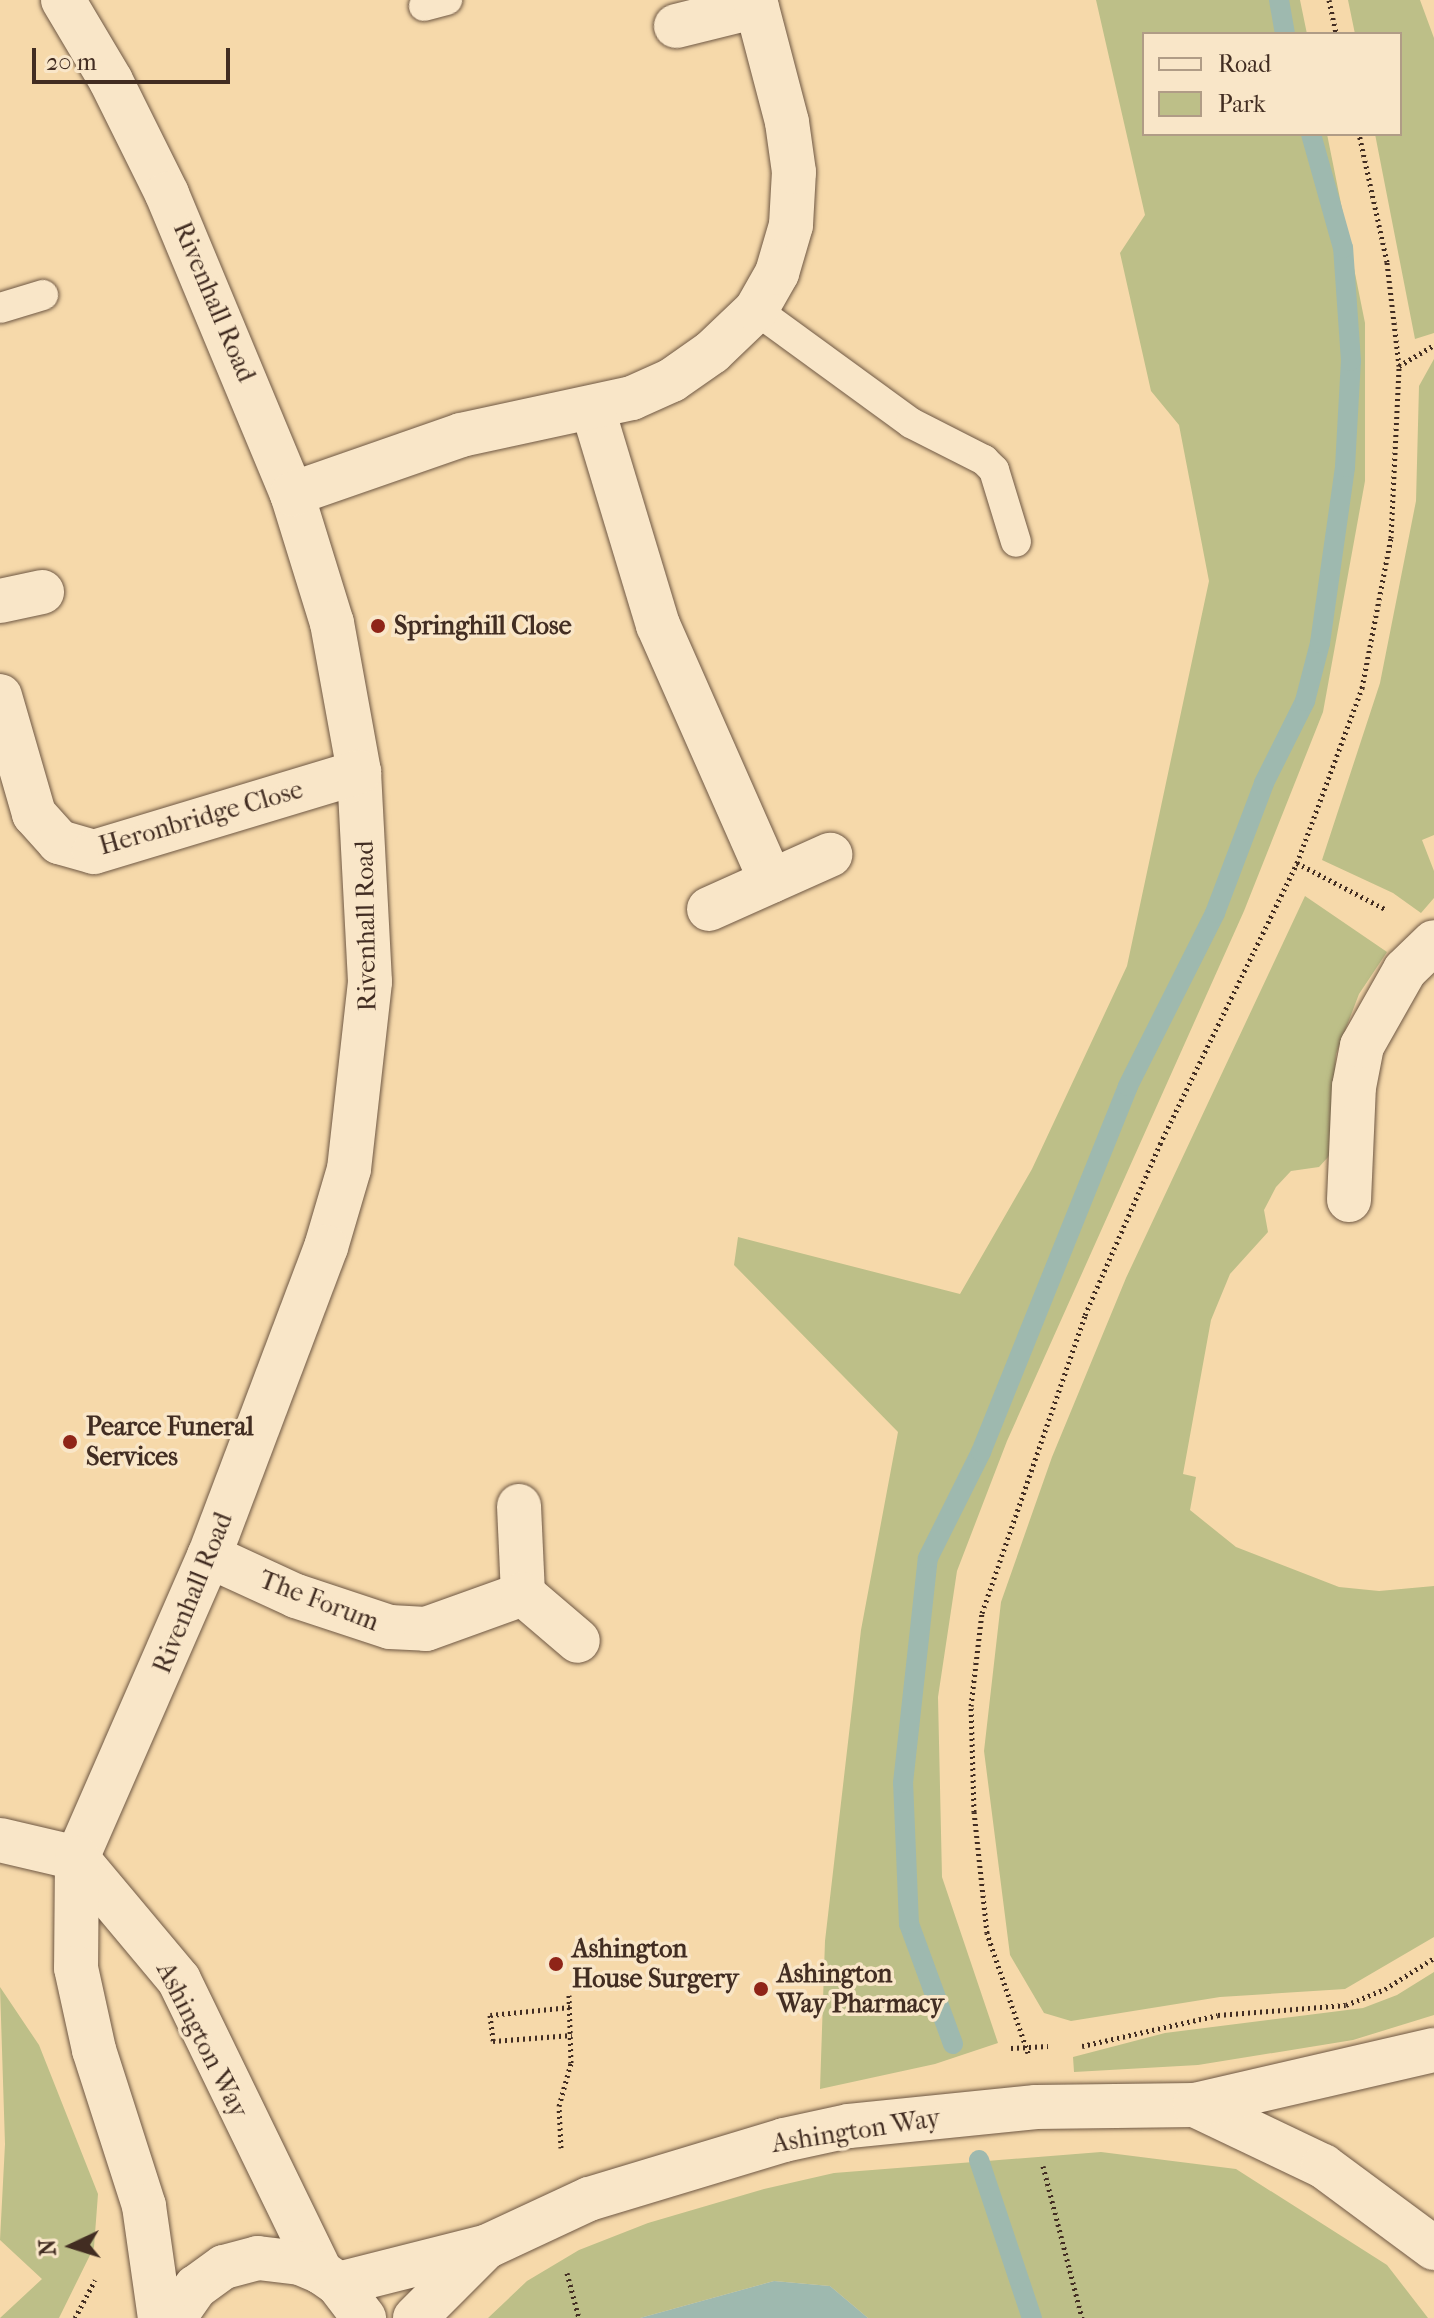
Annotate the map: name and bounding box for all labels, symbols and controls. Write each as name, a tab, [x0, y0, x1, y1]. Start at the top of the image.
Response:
scale bar	[36, 32, 234, 82]
legend	[1142, 32, 1402, 136]
text: 20 m	[46, 48, 97, 76]
text: Road	[1218, 50, 1271, 78]
text: Park	[1218, 90, 1266, 118]
street label: Rivenhall Road	[166, 217, 262, 387]
place label: Springhill Close	[394, 610, 572, 642]
marker: Springhill Close	[369, 617, 387, 635]
street label: Heronbridge Close	[95, 774, 307, 862]
street label: Rivenhall Road	[349, 840, 383, 1012]
place label: Pearce Funeral Services	[86, 1411, 254, 1472]
marker: Pearce Funeral Services	[61, 1433, 79, 1451]
street label: Rivenhall Road	[147, 1508, 239, 1678]
street label: The Forum	[255, 1564, 383, 1638]
place label: Ashington House Surgery	[572, 1933, 739, 1994]
marker: Ashington House Surgery	[547, 1955, 565, 1973]
street label: Ashington Way	[149, 1957, 255, 2123]
place label: Ashington Way Pharmacy	[777, 1958, 944, 2020]
marker: Ashington Way Pharmacy	[752, 1980, 770, 1998]
street label: Ashington Way	[770, 2102, 942, 2160]
north arrow	[32, 2206, 112, 2286]
text: N	[35, 2238, 62, 2257]

